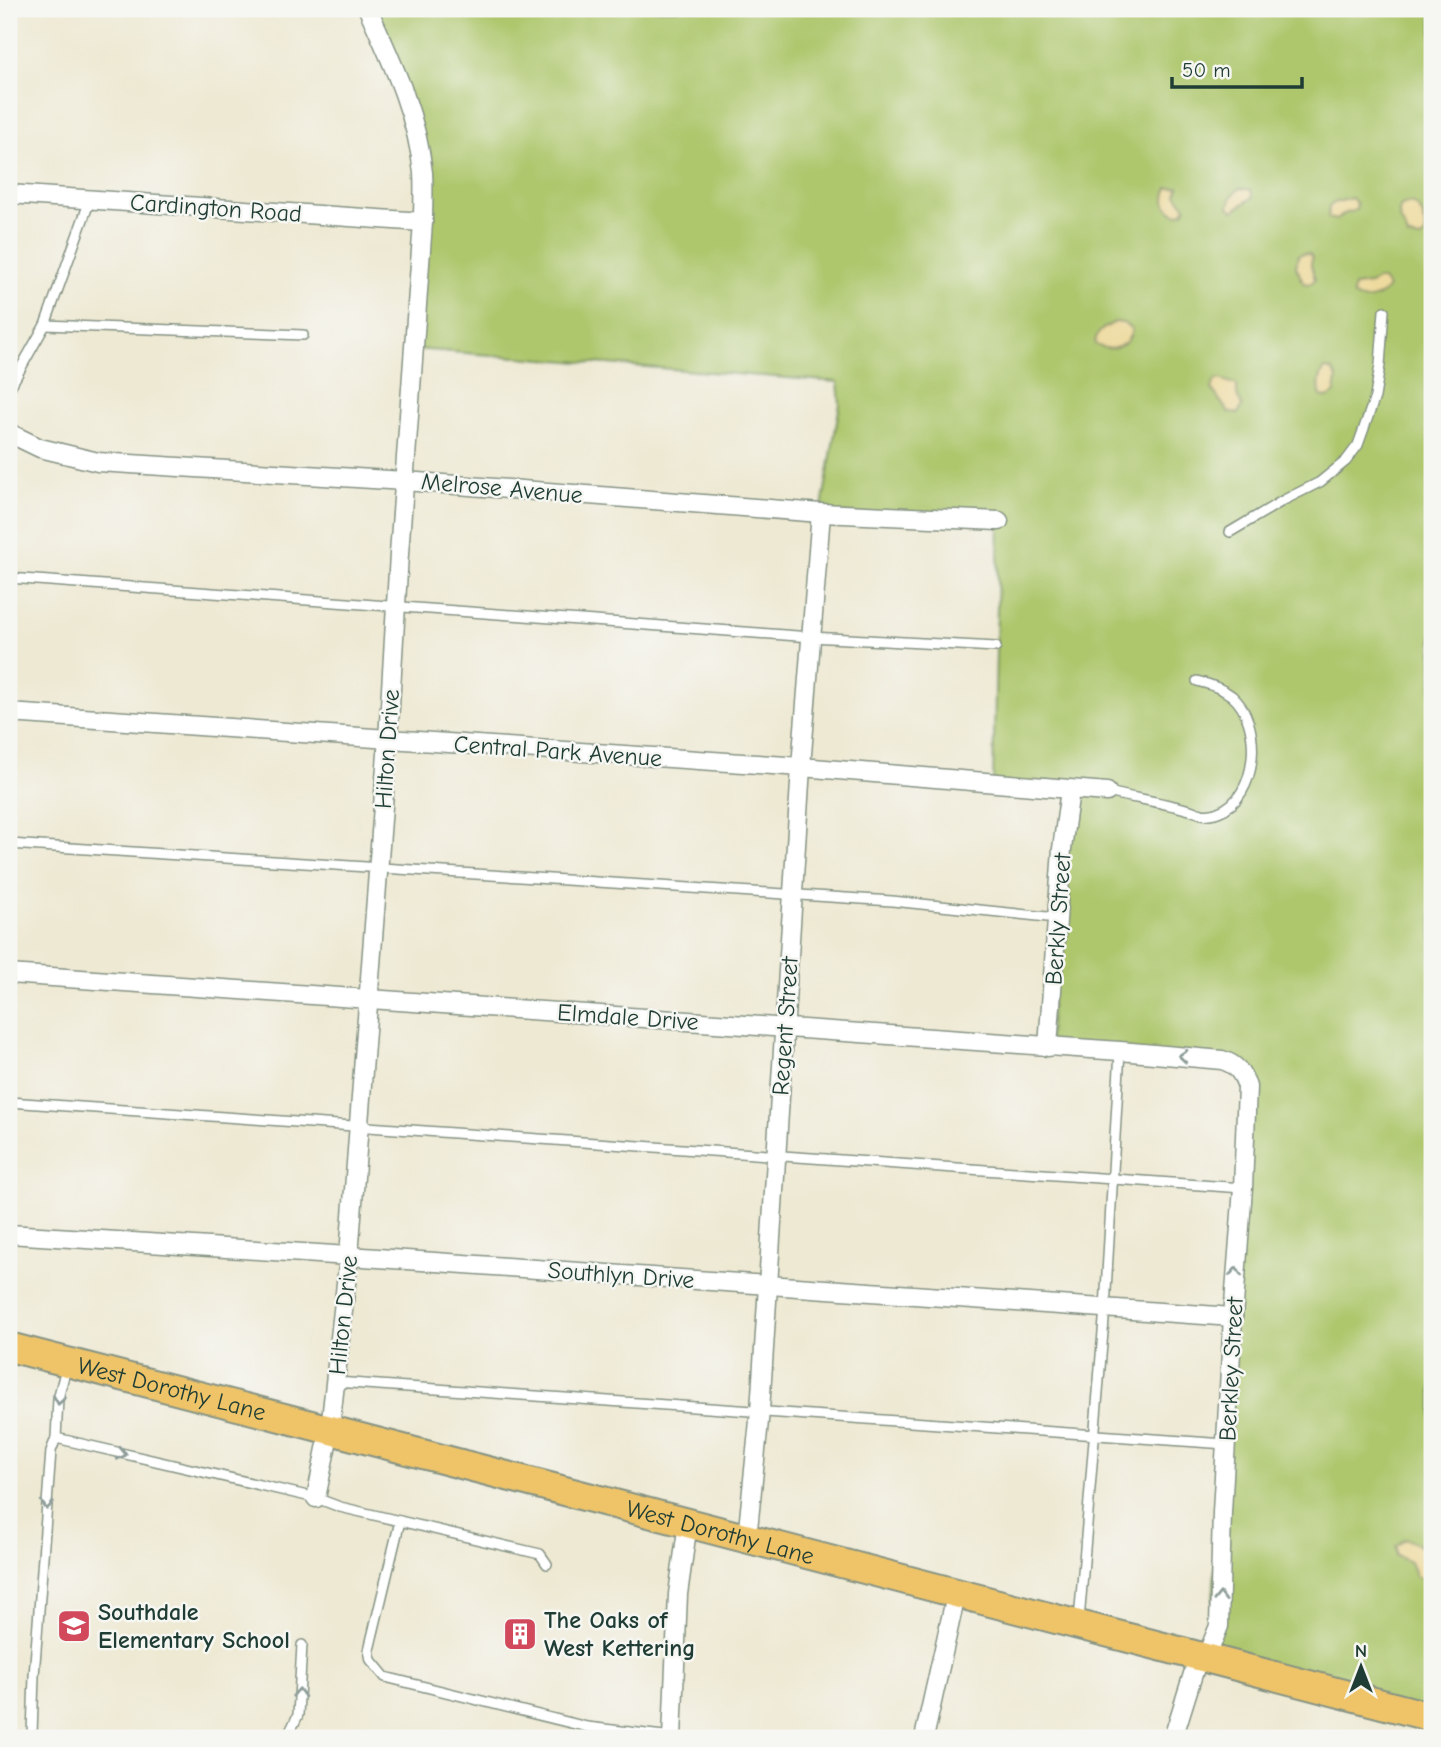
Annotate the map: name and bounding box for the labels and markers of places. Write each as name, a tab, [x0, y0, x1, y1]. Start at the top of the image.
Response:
place label: Southdale Elementary School	[98, 1598, 290, 1654]
place label: The Oaks of West Kettering	[544, 1606, 696, 1662]
school or university icon: Southdale Elementary School	[55, 1607, 93, 1645]
building icon: The Oaks of West Kettering	[501, 1615, 539, 1653]

